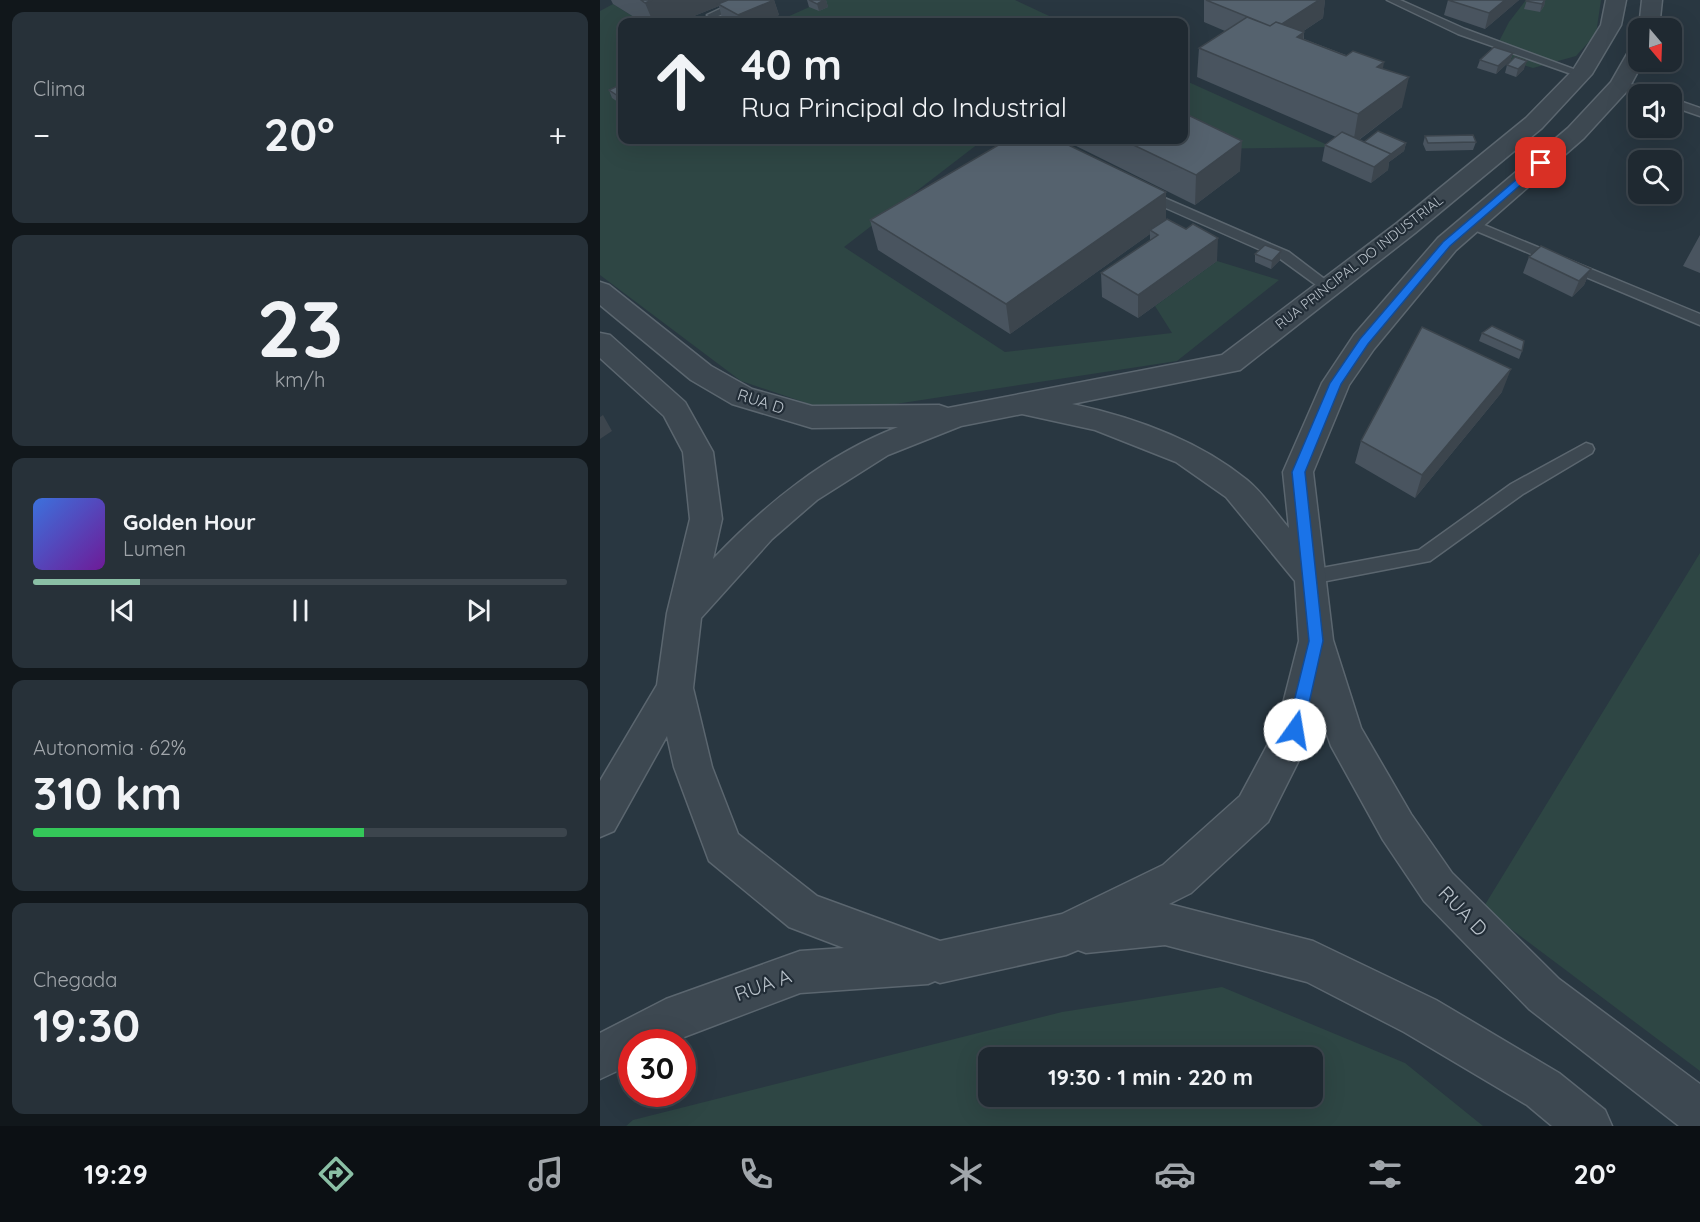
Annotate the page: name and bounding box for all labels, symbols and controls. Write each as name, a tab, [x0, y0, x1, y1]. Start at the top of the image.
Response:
north arrow	[1628, 18, 1682, 72]
map controls	[1628, 18, 1682, 204]
text: 40 m	[741, 38, 842, 91]
icon: ahead	[642, 42, 720, 120]
text: Clima	[33, 76, 85, 101]
button: sound	[1628, 84, 1682, 138]
text: Rua Principal do Industrial	[741, 90, 1067, 124]
text: 20°	[264, 106, 335, 162]
text: −	[33, 114, 50, 155]
text: +	[548, 114, 567, 155]
pin	[1515, 137, 1566, 188]
icon: arrive	[1524, 146, 1557, 179]
button: search	[1628, 150, 1682, 204]
street label: RUA PRINCIPAL DO INDUSTRIAL	[1271, 191, 1447, 333]
text: 23	[257, 279, 343, 377]
text: km/h	[275, 367, 325, 392]
street label: RUA D	[735, 384, 787, 418]
text: Golden Hour	[123, 508, 256, 536]
text: Lumen	[123, 536, 186, 561]
icon: previous	[106, 594, 139, 627]
icon: pause	[284, 594, 317, 627]
icon: next	[462, 594, 495, 627]
position arrow	[1263, 698, 1327, 762]
text: Autonomia · 62%	[33, 735, 186, 760]
text: 310 km	[33, 765, 182, 821]
street label: RUA D	[1433, 880, 1493, 941]
street label: RUA A	[731, 963, 795, 1006]
text: Chegada	[33, 967, 117, 992]
text: 19:30	[33, 997, 140, 1053]
speed limit sign: 30	[618, 1029, 696, 1107]
text: 19:30 · 1 min · 220 m	[1048, 1063, 1253, 1091]
icon: directions	[315, 1153, 357, 1195]
icon: music	[525, 1153, 567, 1195]
icon: phone	[735, 1153, 777, 1195]
icon: climate	[945, 1153, 987, 1195]
icon: car	[1154, 1153, 1196, 1195]
icon: filters	[1364, 1153, 1406, 1195]
text: 19:29	[84, 1157, 148, 1191]
text: 20°	[1574, 1157, 1616, 1191]

